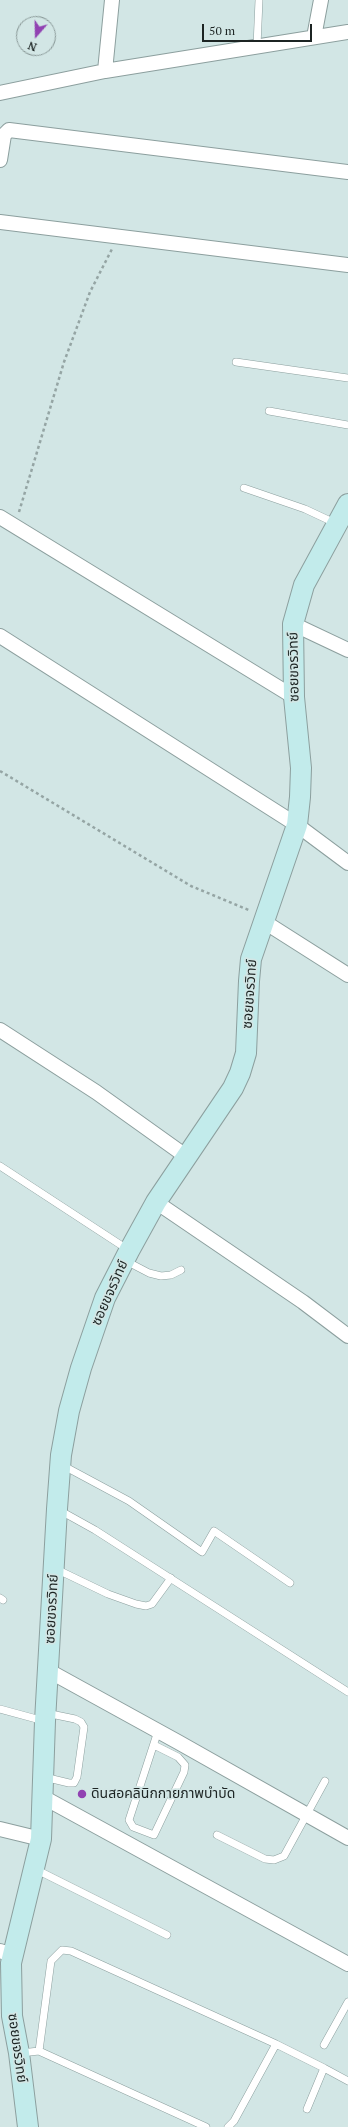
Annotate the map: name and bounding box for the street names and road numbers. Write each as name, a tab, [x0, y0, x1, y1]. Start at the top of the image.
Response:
street label: ซอยขจรวิทย์	[285, 632, 303, 702]
street label: ซอยขจรวิทย์	[239, 959, 261, 1029]
street label: ซอยขจรวิทย์	[88, 1258, 132, 1328]
street label: ซอยขจรวิทย์	[42, 1574, 62, 1644]
street label: ซอยขจรวิทย์	[4, 2012, 30, 2084]

